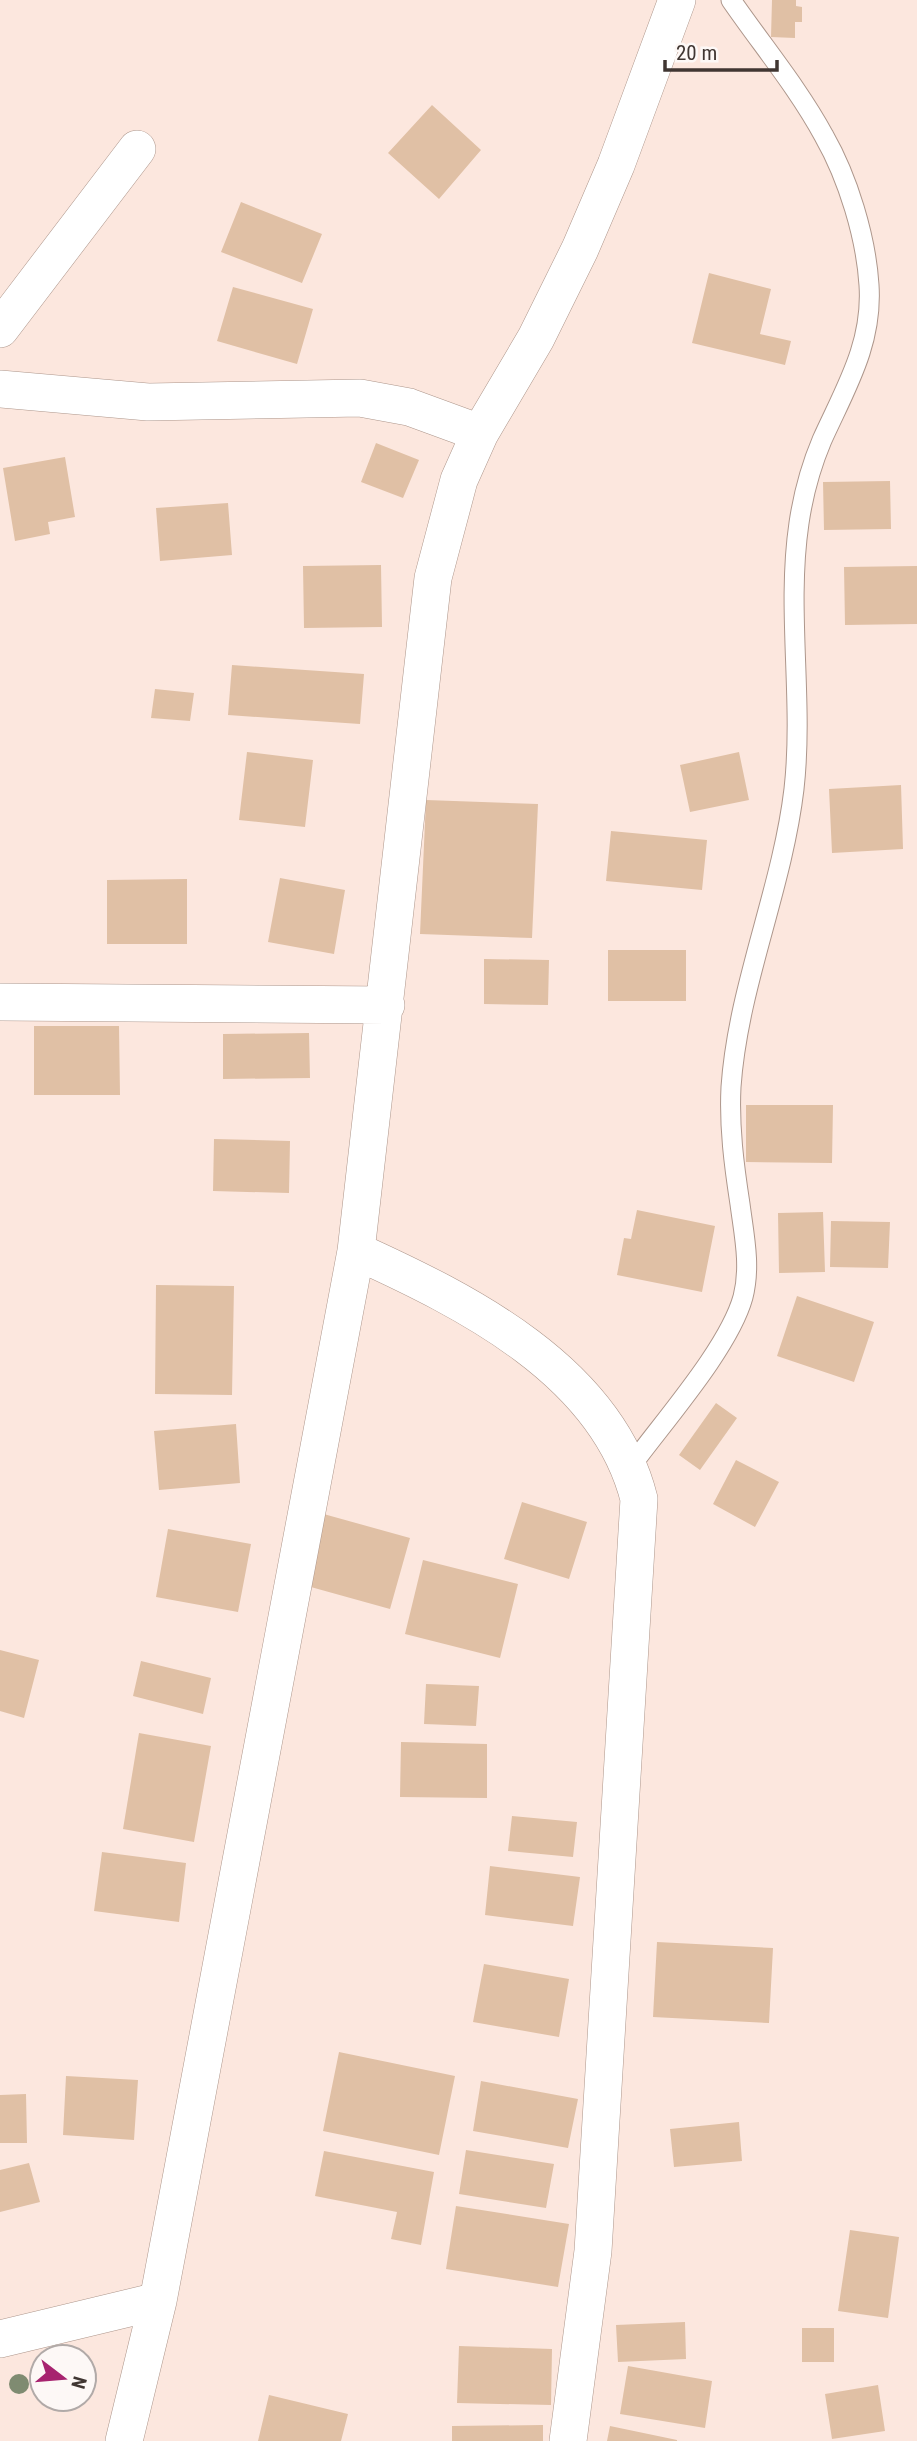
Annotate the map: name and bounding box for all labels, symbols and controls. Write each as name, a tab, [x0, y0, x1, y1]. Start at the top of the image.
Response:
scale bar	[665, 28, 777, 72]
text: 20 m	[676, 41, 717, 65]
north arrow	[28, 2343, 98, 2413]
text: N	[66, 2374, 92, 2391]

